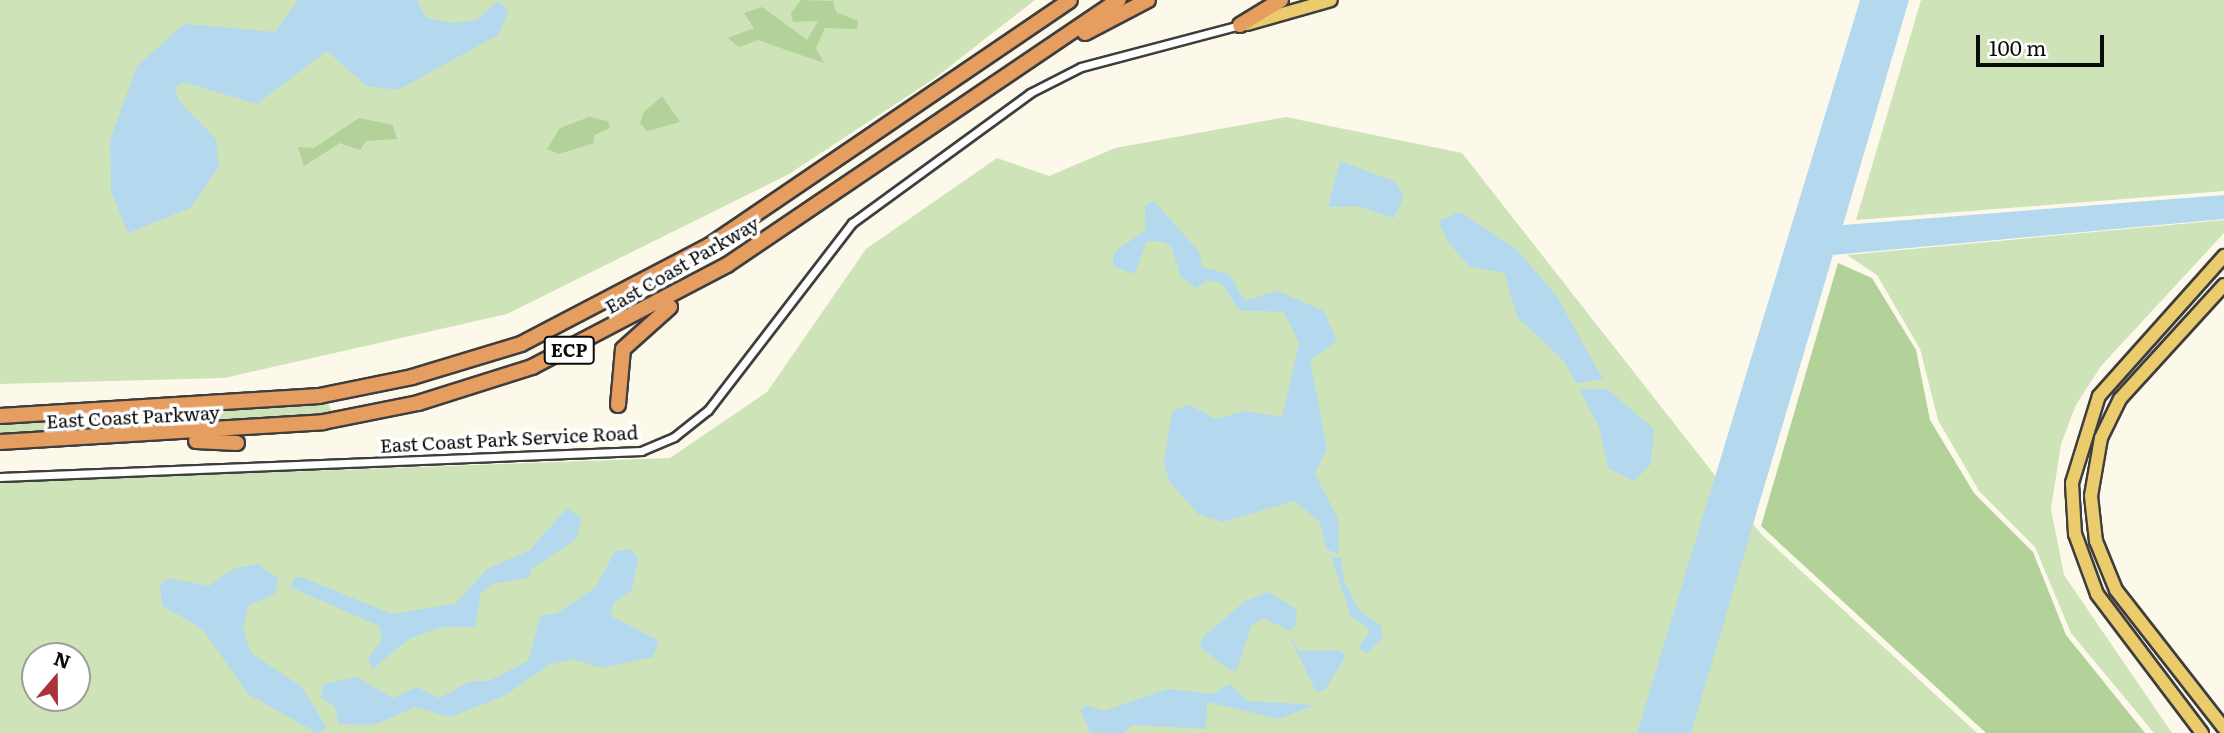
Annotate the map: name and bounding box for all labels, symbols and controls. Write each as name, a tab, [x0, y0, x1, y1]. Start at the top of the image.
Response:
scale bar	[1979, 21, 2107, 65]
text: 100 m	[1989, 31, 2046, 62]
street label: East Coast Parkway	[601, 212, 763, 318]
road number: ECP	[543, 336, 595, 364]
street label: East Coast Parkway	[46, 401, 220, 433]
street label: East Coast Park Service Road	[379, 421, 639, 457]
north arrow	[21, 642, 91, 712]
text: N	[50, 643, 75, 675]

